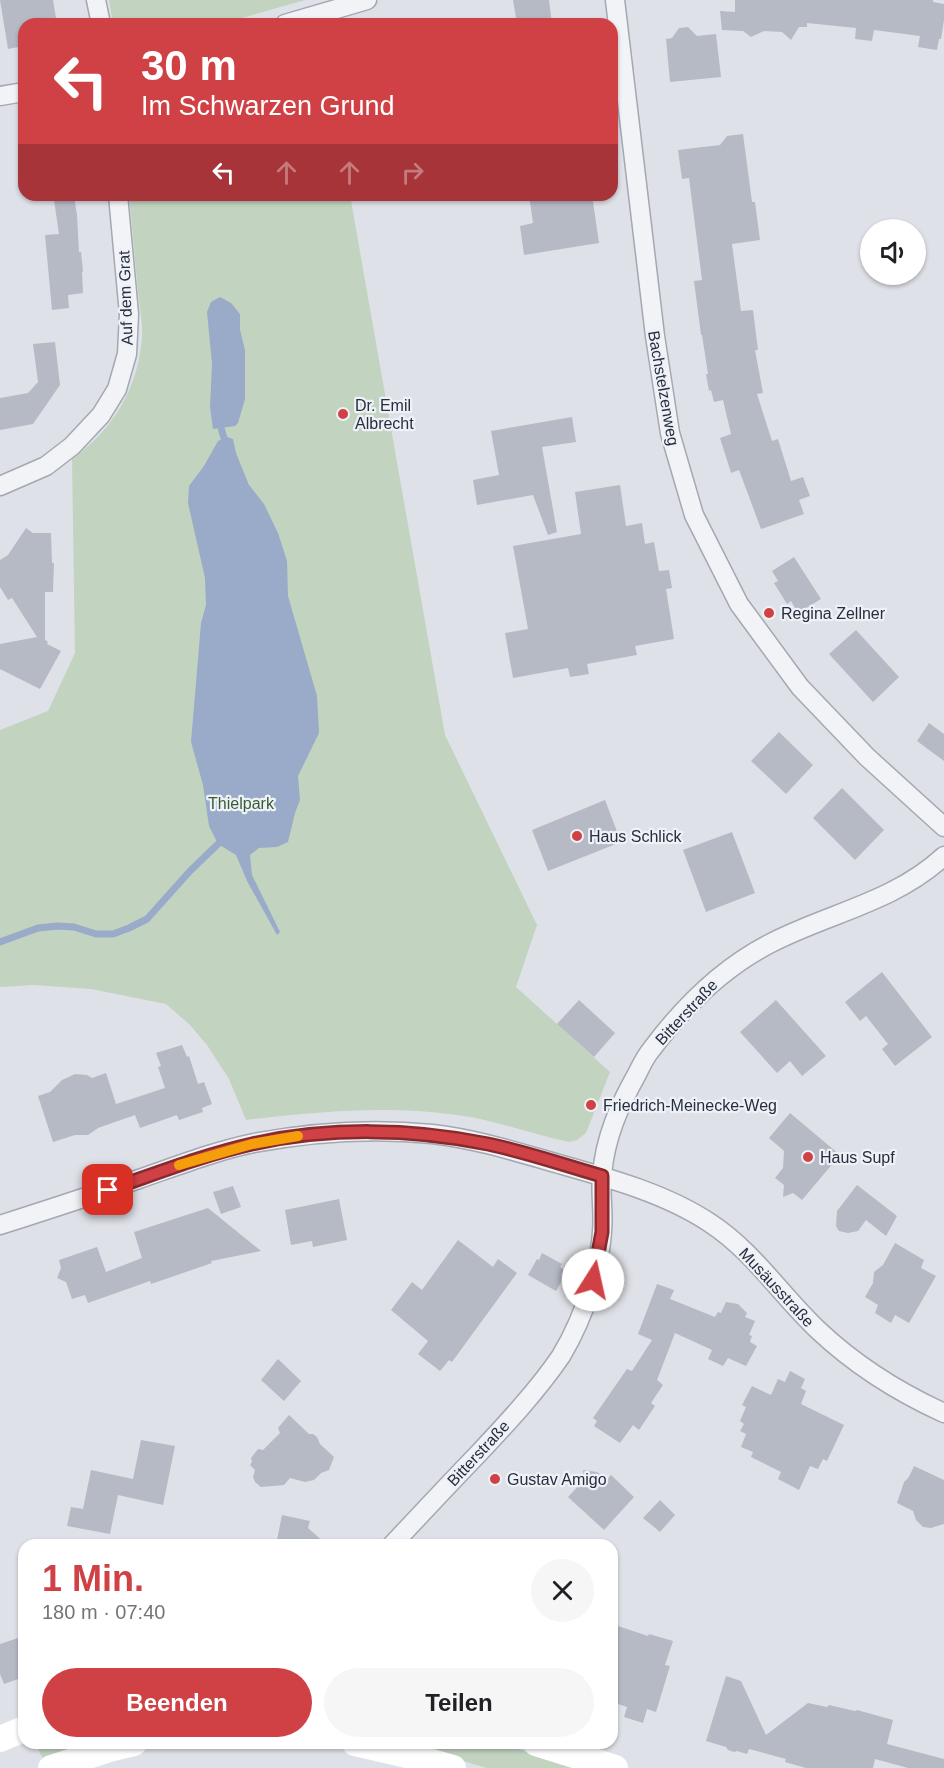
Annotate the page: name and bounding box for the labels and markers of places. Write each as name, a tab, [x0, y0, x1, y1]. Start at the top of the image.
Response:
place label: Dr. Emil Albrecht	[355, 397, 414, 432]
marker: Dr. Emil Albrecht	[336, 407, 350, 421]
place label: Regina Zellner	[781, 605, 886, 622]
marker: Regina Zellner	[762, 606, 776, 620]
place label: Haus Schlick	[589, 828, 682, 845]
marker: Haus Schlick	[570, 829, 584, 843]
place label: Friedrich-Meinecke-Weg	[603, 1097, 777, 1114]
marker: Friedrich-Meinecke-Weg	[584, 1098, 598, 1112]
place label: Haus Supf	[820, 1149, 895, 1166]
marker: Haus Supf	[801, 1150, 815, 1164]
pin	[82, 1164, 133, 1215]
place label: Gustav Amigo	[507, 1471, 607, 1488]
marker: Gustav Amigo	[488, 1472, 502, 1486]

